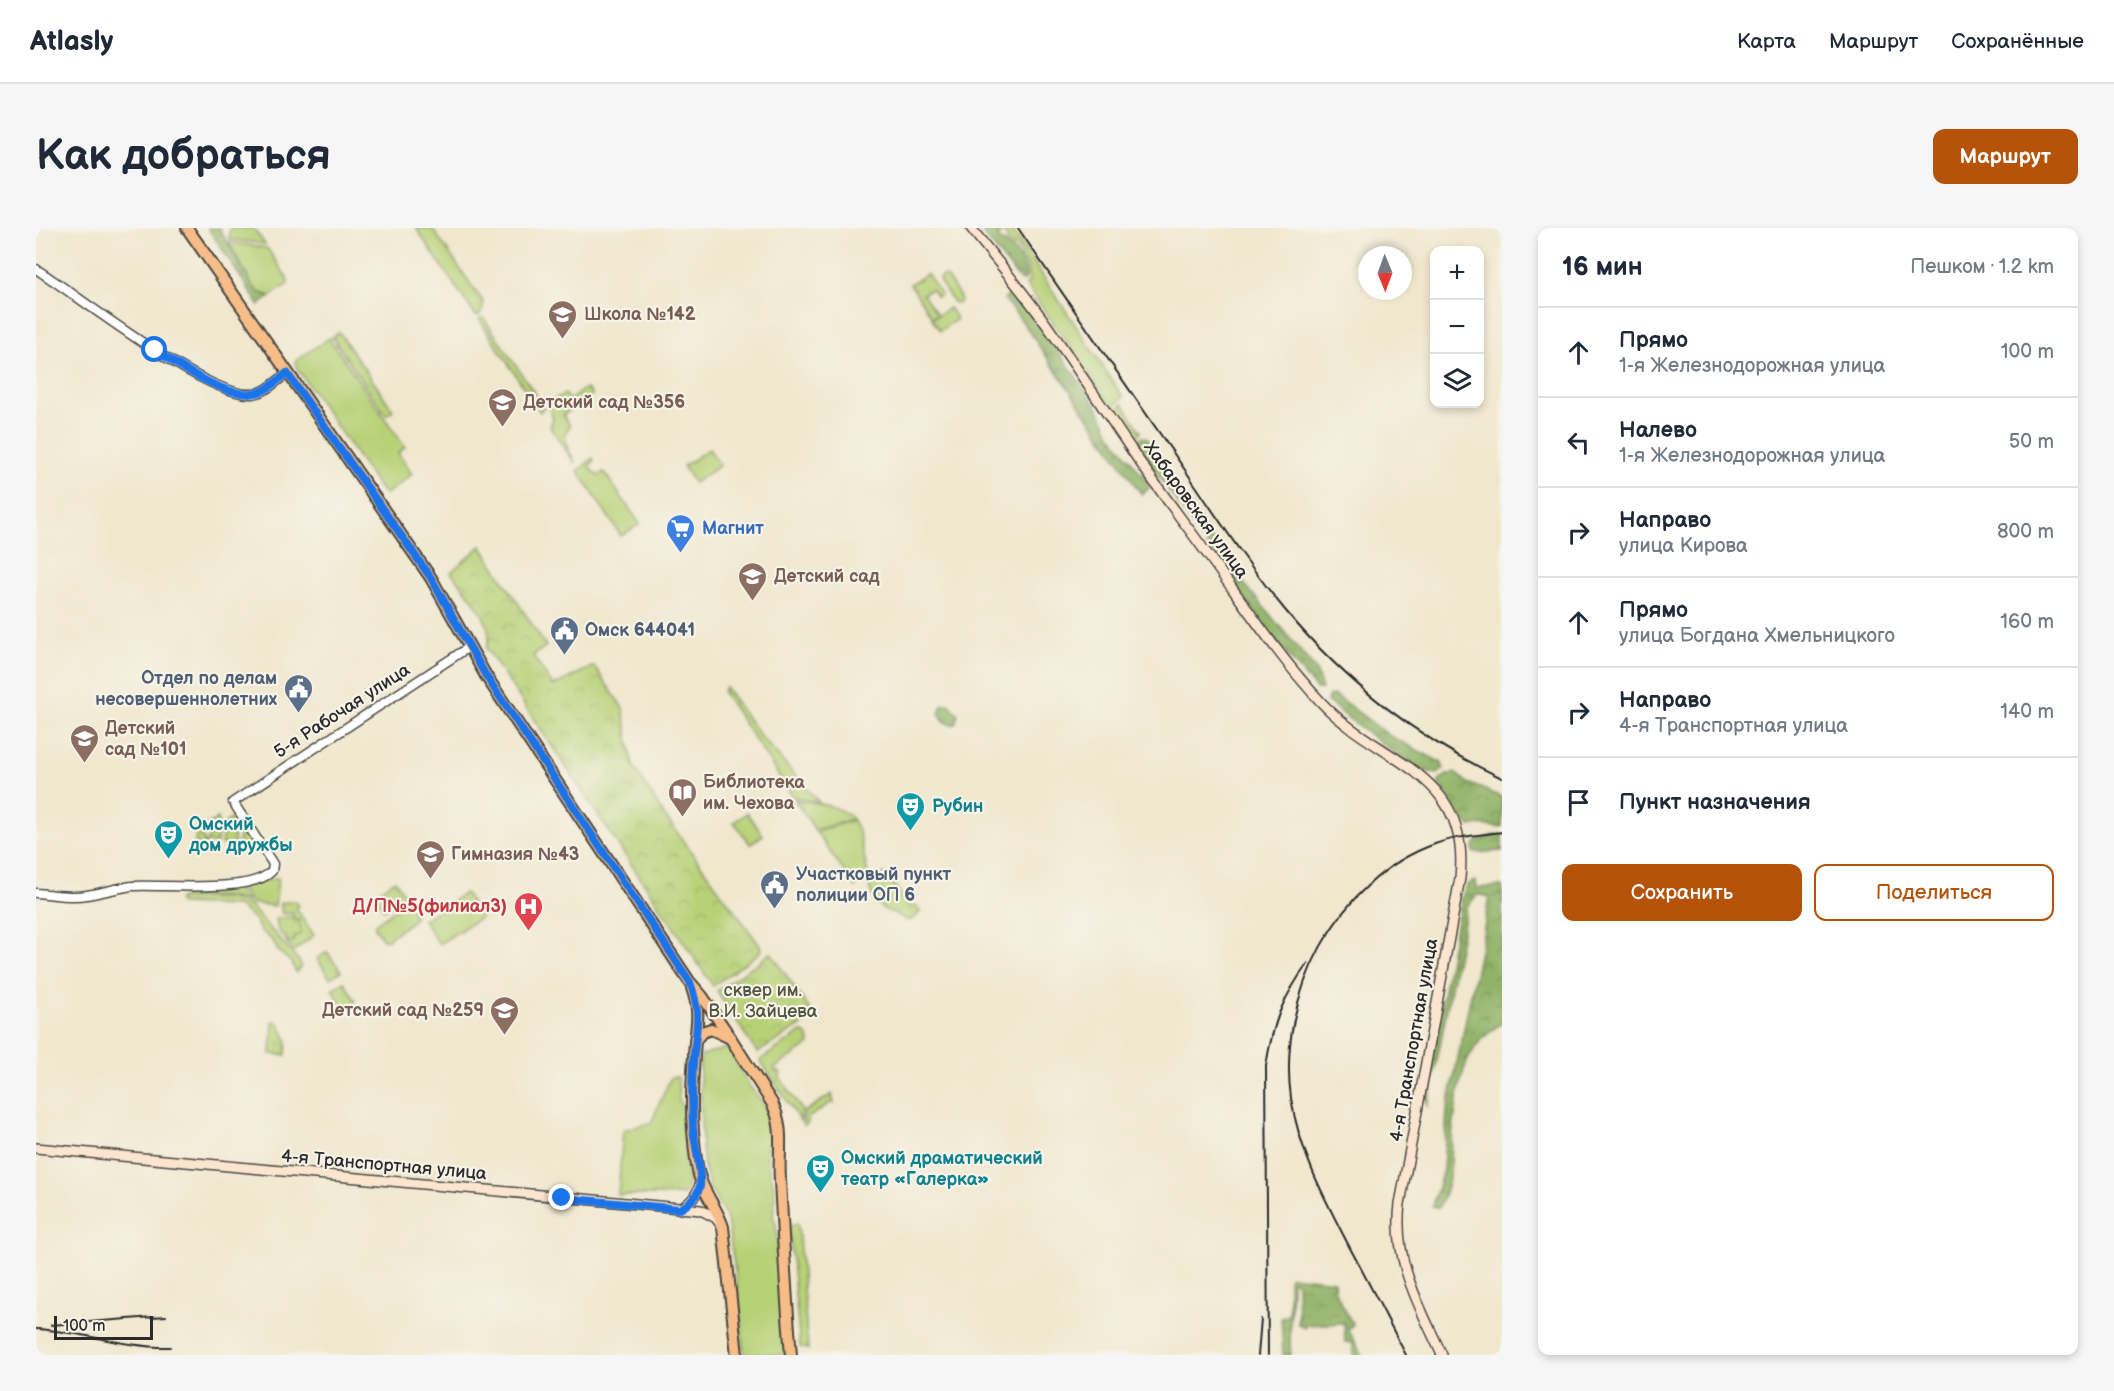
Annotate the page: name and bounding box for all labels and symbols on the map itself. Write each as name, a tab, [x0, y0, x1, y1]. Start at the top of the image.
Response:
north arrow	[1358, 246, 1412, 300]
school or university icon: Школа №142	[547, 298, 579, 340]
place label: Школа №142	[584, 304, 696, 325]
route start	[141, 336, 167, 362]
school or university icon: Детский сад №356	[486, 386, 518, 428]
place label: Детский сад №356	[523, 392, 685, 413]
street label: Хабаровская улица	[1139, 437, 1253, 583]
supermarket icon: Магнит	[665, 512, 697, 554]
place label: Магнит	[702, 518, 764, 539]
school or university icon: Детский сад	[737, 560, 769, 602]
place label: Детский сад	[774, 566, 880, 587]
public building icon: Омск 644041	[548, 614, 580, 656]
place label: Омск 644041	[585, 620, 695, 641]
street label: 5-я Рабочая улица	[270, 659, 414, 763]
place label: Отдел по делам несовершеннолетних	[95, 668, 278, 710]
public building icon: Отдел по делам несовершеннолетних	[282, 672, 314, 714]
place label: Детский сад №101	[105, 718, 187, 760]
school or university icon: Детский сад №101	[68, 722, 100, 764]
place label: Библиотека им. Чехова	[703, 772, 805, 814]
library icon: Библиотека им. Чехова	[666, 776, 698, 818]
theatre icon: Рубин	[895, 790, 927, 832]
place label: Рубин	[932, 796, 983, 817]
place label: Омский дом дружбы	[188, 814, 293, 856]
theatre icon: Омский дом дружбы	[152, 818, 184, 860]
school or university icon: Гимназия №43	[414, 838, 446, 880]
place label: Гимназия №43	[451, 844, 579, 865]
place label: Участковый пункт полиции ОП 6	[796, 864, 952, 906]
public building icon: Участковый пункт полиции ОП 6	[759, 868, 791, 910]
hospital icon: Д/П№5(филиал3)	[512, 890, 544, 932]
place label: Д/П№5(филиал3)	[352, 896, 507, 917]
street label: 4-я Транспортная улица	[1386, 936, 1442, 1143]
park label: сквер им. В.И. Зайцева	[709, 980, 818, 1022]
school or university icon: Детский сад №259	[489, 994, 521, 1036]
place label: Детский сад №259	[322, 1000, 484, 1021]
street label: 4-я Транспортная улица	[280, 1146, 488, 1184]
place label: Омский драматический театр «Галерка»	[841, 1148, 1043, 1190]
theatre icon: Омский драматический театр «Галерка»	[804, 1152, 836, 1194]
route end	[548, 1184, 574, 1210]
scale bar	[54, 1313, 153, 1340]

